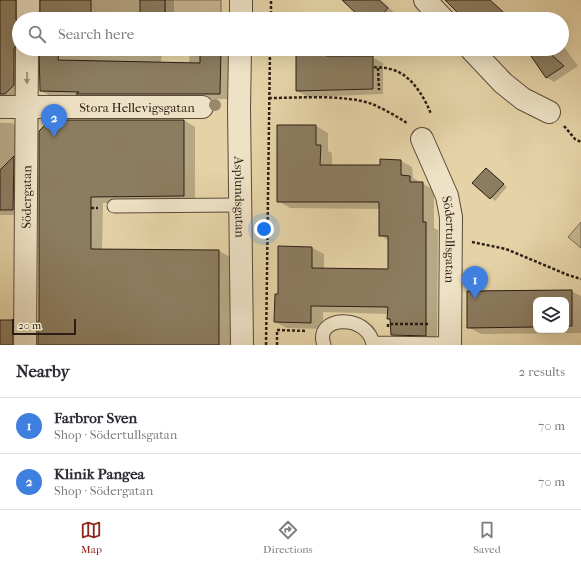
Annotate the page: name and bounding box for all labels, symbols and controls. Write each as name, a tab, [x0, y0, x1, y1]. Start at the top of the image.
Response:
search box	[12, 12, 569, 56]
icon: search	[26, 23, 48, 45]
text: Search here	[58, 25, 134, 43]
one-way arrow	[24, 72, 30, 85]
street label: Stora Hellevigsgatan	[79, 100, 195, 115]
pin: 2	[41, 104, 67, 137]
street label: Asplundsgatan	[232, 155, 248, 238]
street label: Södergatan	[18, 165, 34, 229]
street label: Södertullsgatan	[440, 195, 459, 284]
your location	[254, 219, 274, 239]
pin: 1	[462, 266, 488, 299]
map controls	[533, 297, 569, 333]
button: layers	[533, 297, 569, 333]
scale bar	[12, 317, 76, 336]
text: 20 m	[18, 319, 41, 332]
text: Nearby	[16, 361, 70, 381]
text: 2 results	[519, 364, 565, 379]
text: Farbror Sven	[54, 409, 137, 427]
text: 1	[27, 418, 31, 433]
text: 70 m	[538, 418, 565, 433]
text: Shop · Södertullsgatan	[54, 427, 177, 442]
text: Klinik Pangea	[54, 465, 145, 483]
text: 2	[26, 474, 32, 489]
text: 70 m	[538, 474, 565, 489]
text: Shop · Södergatan	[54, 483, 153, 498]
tab: Map	[80, 519, 102, 556]
tab: Directions	[263, 519, 313, 556]
tab: Saved	[473, 519, 501, 556]

